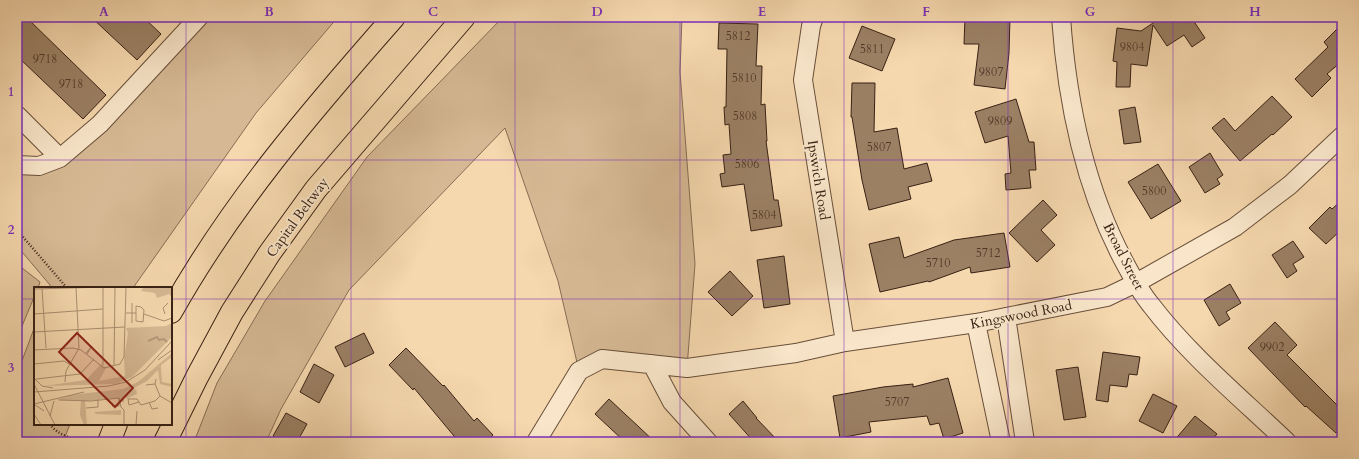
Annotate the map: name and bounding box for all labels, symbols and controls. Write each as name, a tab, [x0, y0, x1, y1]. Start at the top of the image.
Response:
text: A	[99, 3, 109, 21]
text: B	[264, 3, 274, 21]
text: C	[428, 3, 438, 21]
text: D	[591, 3, 603, 21]
text: E	[758, 3, 766, 21]
text: F	[922, 3, 930, 21]
text: G	[1085, 3, 1096, 21]
text: H	[1249, 3, 1261, 21]
house number: 5812	[726, 28, 750, 44]
house number: 9804	[1120, 39, 1144, 55]
house number: 5811	[860, 41, 884, 57]
house number: 9718	[33, 51, 57, 67]
house number: 9807	[979, 64, 1003, 80]
house number: 5810	[732, 70, 756, 86]
house number: 9718	[59, 76, 83, 92]
text: 1	[8, 83, 14, 101]
house number: 5808	[733, 108, 757, 124]
house number: 9809	[988, 113, 1012, 129]
street label: Ipswich Road	[803, 139, 834, 222]
house number: 5807	[867, 139, 891, 155]
house number: 5806	[735, 156, 759, 172]
street label: Capital Beltway	[262, 173, 333, 261]
house number: 5800	[1142, 183, 1166, 199]
house number: 5804	[752, 207, 776, 223]
street label: Broad Street	[1098, 219, 1149, 294]
text: 2	[8, 221, 15, 239]
house number: 5712	[976, 245, 1000, 261]
house number: 5710	[926, 255, 950, 271]
inset map	[34, 287, 172, 425]
street label: Kingswood Road	[969, 295, 1074, 334]
house number: 9902	[1260, 339, 1284, 355]
text: 3	[8, 359, 15, 377]
house number: 5707	[885, 394, 909, 410]

